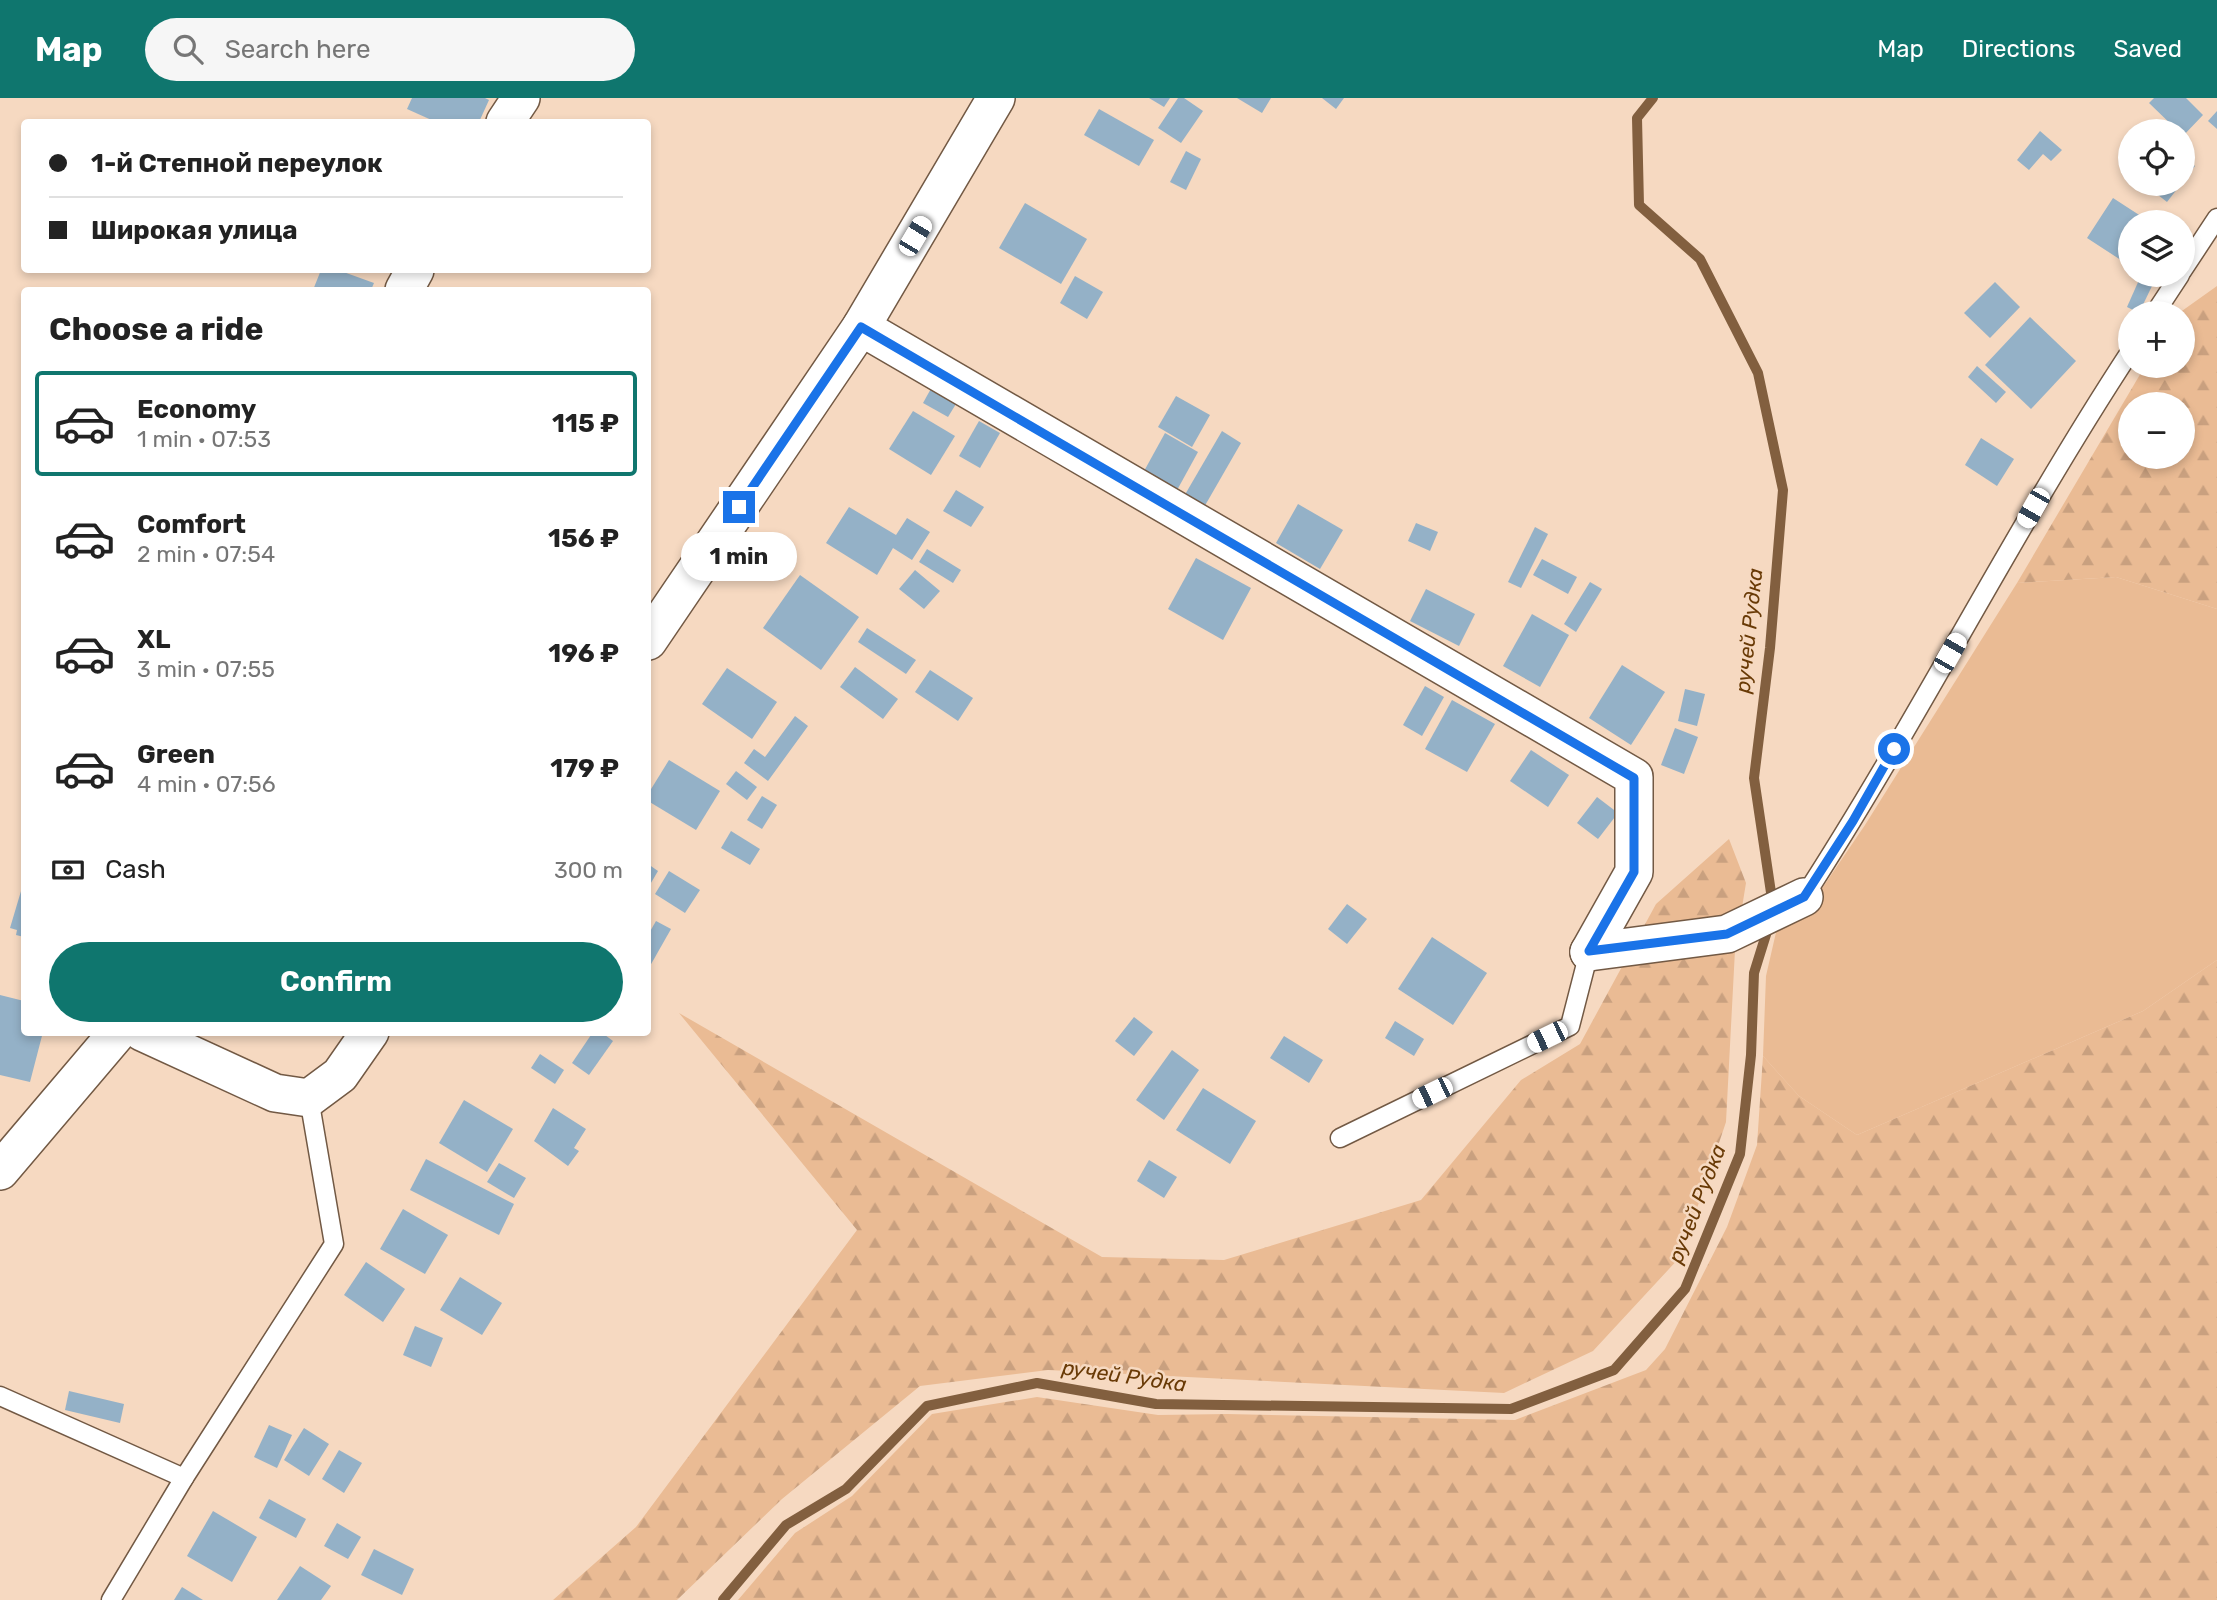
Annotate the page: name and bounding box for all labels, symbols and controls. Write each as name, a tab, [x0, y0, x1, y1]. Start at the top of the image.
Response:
search box	[145, 18, 635, 81]
text: Map	[35, 30, 103, 69]
icon: search	[169, 30, 207, 68]
text: Search here	[225, 34, 370, 65]
text: Map	[1877, 35, 1924, 63]
text: Directions	[1962, 35, 2075, 63]
text: Saved	[2113, 35, 2182, 63]
map controls	[2118, 119, 2195, 469]
button: locate	[2118, 119, 2195, 196]
text: 1-й Степной переулок	[91, 148, 383, 179]
button: layers	[2118, 210, 2195, 287]
car	[896, 213, 935, 259]
text: Широкая улица	[91, 215, 298, 246]
button: +	[2118, 301, 2195, 378]
text: Choose a ride	[49, 310, 263, 348]
icon: car	[53, 392, 116, 455]
button: −	[2118, 392, 2195, 469]
text: Economy	[137, 394, 256, 425]
text: 115 ₽	[552, 408, 619, 439]
text: 1 min · 07:53	[137, 425, 271, 453]
car	[2014, 485, 2053, 531]
route end	[723, 491, 755, 523]
icon: car	[53, 507, 116, 570]
text: Comfort	[137, 509, 246, 540]
text: 156 ₽	[548, 523, 619, 554]
callout: 1 min	[681, 532, 797, 580]
text: 2 min · 07:54	[137, 540, 275, 568]
text: 1 min	[710, 542, 768, 570]
water label: ручей Рудка	[1729, 567, 1768, 695]
icon: car	[53, 622, 116, 685]
text: XL	[137, 624, 170, 655]
car	[1931, 630, 1970, 676]
text: 196 ₽	[548, 638, 619, 669]
text: 3 min · 07:55	[137, 655, 275, 683]
route start	[1878, 733, 1910, 765]
icon: car	[53, 737, 116, 800]
text: Green	[137, 739, 215, 770]
text: 179 ₽	[550, 753, 619, 784]
text: 4 min · 07:56	[137, 770, 276, 798]
icon: cash	[49, 851, 87, 889]
text: Cash	[105, 854, 166, 885]
text: 300 m	[554, 856, 623, 884]
button: Confirm	[49, 942, 623, 1022]
car	[1524, 1018, 1571, 1056]
car	[1409, 1074, 1456, 1112]
water label: ручей Рудка	[1662, 1141, 1731, 1267]
water label: ручей Рудка	[1060, 1354, 1188, 1397]

